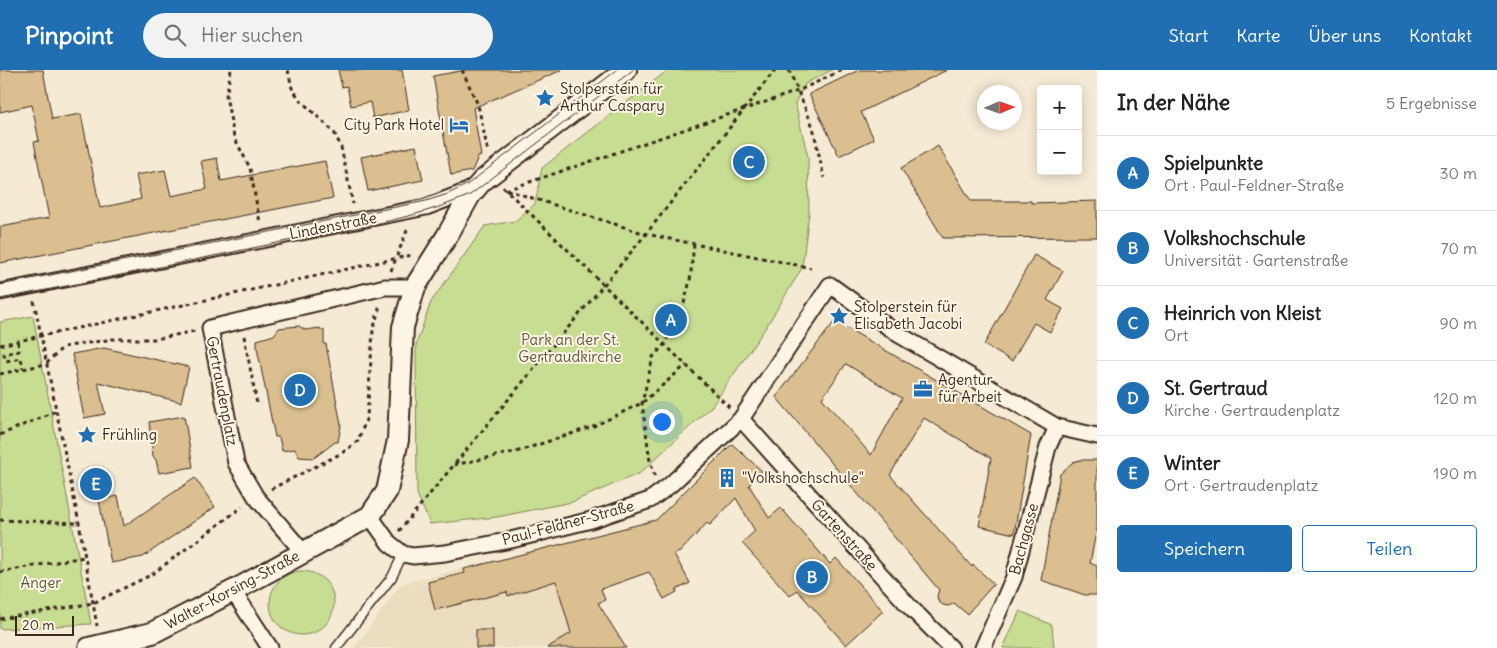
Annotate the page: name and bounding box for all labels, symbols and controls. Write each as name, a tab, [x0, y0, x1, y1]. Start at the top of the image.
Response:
search box	[143, 13, 493, 58]
text: Pinpoint	[25, 20, 113, 50]
icon: search	[161, 21, 189, 49]
text: Hier suchen	[201, 23, 303, 47]
text: Start	[1169, 24, 1208, 47]
text: Karte	[1236, 24, 1281, 47]
text: Über uns	[1309, 24, 1381, 47]
text: Kontakt	[1409, 24, 1472, 47]
place label: Stolperstein für Arthur Caspary	[560, 79, 665, 115]
north arrow	[977, 85, 1022, 130]
map controls	[1037, 85, 1082, 175]
button: +	[1037, 85, 1082, 130]
place icon: Stolperstein für Arthur Caspary	[534, 87, 556, 109]
text: In der Nähe	[1117, 89, 1230, 116]
text: 5 Ergebnisse	[1386, 93, 1477, 113]
hotel icon: City Park Hotel	[448, 114, 470, 136]
place label: City Park Hotel	[344, 115, 444, 134]
button: −	[1037, 130, 1082, 175]
pin: C	[733, 143, 765, 181]
text: Spielpunkte	[1164, 151, 1263, 175]
text: A	[1128, 163, 1138, 183]
text: 30 m	[1440, 163, 1477, 183]
text: Ort · Paul-Feldner-Straße	[1164, 175, 1344, 195]
street label: Lindenstraße	[288, 208, 378, 243]
text: Volkshochschule	[1164, 226, 1305, 250]
text: B	[1128, 238, 1138, 258]
text: 70 m	[1441, 238, 1477, 258]
text: Universität · Gartenstraße	[1164, 250, 1348, 270]
place label: Stolperstein für Elisabeth Jacobi	[854, 297, 962, 333]
pin: A	[655, 301, 687, 339]
text: Heinrich von Kleist	[1164, 301, 1321, 325]
place icon: Stolperstein für Elisabeth Jacobi	[828, 305, 850, 327]
text: C	[1128, 313, 1138, 333]
text: 90 m	[1439, 313, 1477, 333]
text: Ort	[1164, 325, 1188, 345]
park label: Park an der St. Gertraudkirche	[518, 330, 622, 366]
street label: Gertraudenplatz	[203, 334, 242, 447]
place label: Agentur für Arbeit	[938, 370, 1002, 406]
pin: D	[284, 371, 316, 409]
text: St. Gertraud	[1164, 376, 1268, 400]
office icon: Agentur für Arbeit	[912, 378, 934, 400]
text: D	[1127, 388, 1139, 408]
text: 120 m	[1434, 388, 1477, 408]
text: Kirche · Gertraudenplatz	[1164, 400, 1340, 420]
your location	[649, 409, 675, 435]
place icon: Frühling	[76, 424, 98, 446]
place label: Frühling	[102, 425, 157, 444]
text: Winter	[1164, 451, 1221, 475]
text: E	[1128, 463, 1138, 483]
text: 190 m	[1433, 463, 1477, 483]
pin: E	[80, 465, 112, 503]
building icon: "Volkshochschule"	[716, 467, 738, 489]
place label: "Volkshochschule"	[742, 468, 864, 487]
text: Ort · Gertraudenplatz	[1164, 475, 1318, 495]
street label: Gartenstraße	[807, 495, 881, 574]
street label: Paul-Feldner-Straße	[500, 496, 636, 549]
street label: Bachgasse	[1005, 501, 1042, 577]
button: Speichern	[1117, 525, 1292, 572]
button: Teilen	[1302, 525, 1477, 572]
street label: Walter-Korsing-Straße	[161, 546, 303, 633]
pin: B	[796, 558, 828, 596]
park label: Anger	[21, 573, 61, 592]
scale bar	[15, 613, 74, 636]
text: 20 m	[22, 616, 55, 634]

